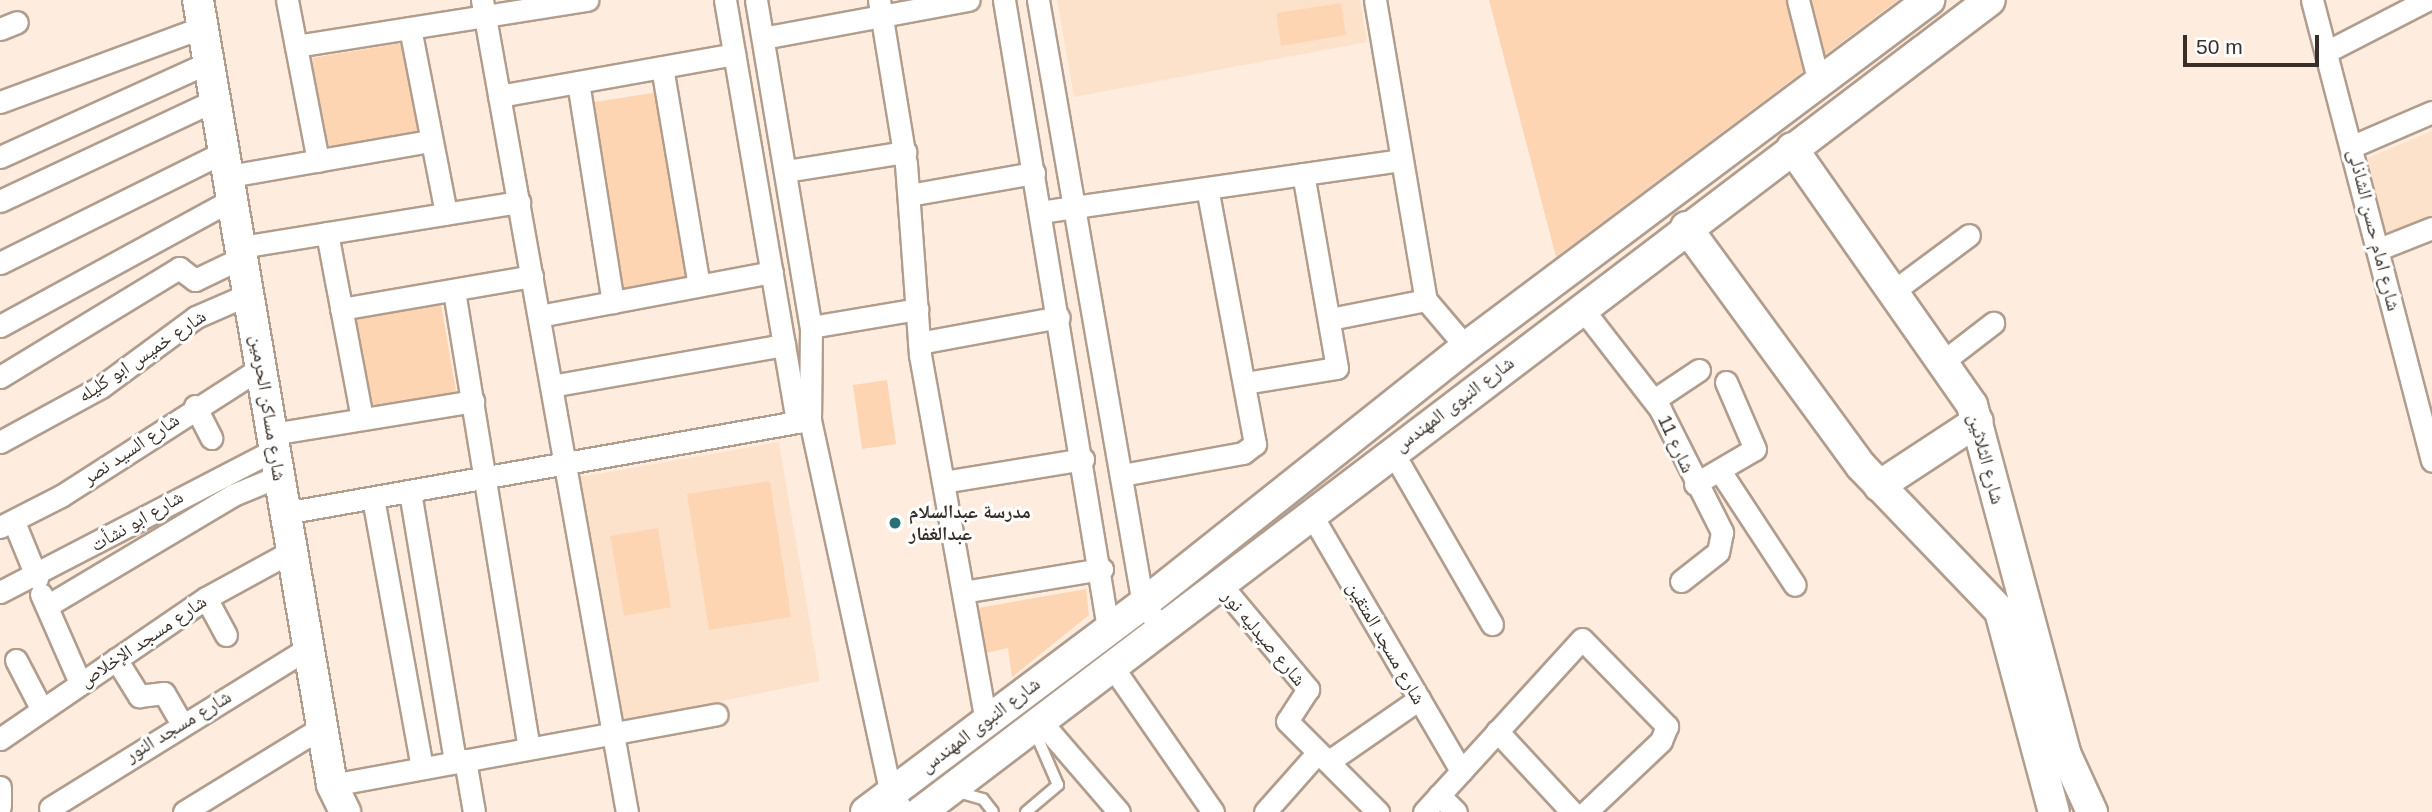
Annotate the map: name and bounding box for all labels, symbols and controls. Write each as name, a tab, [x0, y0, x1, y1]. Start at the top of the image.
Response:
scale bar	[2187, 21, 2324, 65]
text: 50 m	[2196, 35, 2243, 58]
street label: شارع امام حسن الشاذلى	[2343, 147, 2405, 313]
street label: شارع خميس ابو كليله	[74, 305, 210, 407]
street label: شارع مساكن الحرمين	[245, 334, 291, 482]
street label: شارع النبوى المهندس	[1389, 351, 1519, 457]
street label: شارع السيد نصر	[78, 408, 184, 490]
street label: شارع 11	[1653, 411, 1699, 477]
street label: شارع الثلاثين	[1963, 411, 2009, 507]
street label: شارع ابو نشأت	[87, 485, 187, 557]
place label: مدرسة عبدالسلام عبدالغفار	[909, 501, 1031, 545]
marker: مدرسة عبدالسلام عبدالغفار	[887, 515, 903, 531]
street label: شارع مسجد المتقين	[1342, 577, 1430, 709]
street label: شارع صيدليه نور	[1217, 585, 1311, 691]
street label: شارع مسجد الإخلاص	[75, 590, 211, 692]
street label: شارع النبوى المهندس	[915, 672, 1045, 778]
street label: شارع مسجد النور	[121, 685, 235, 767]

